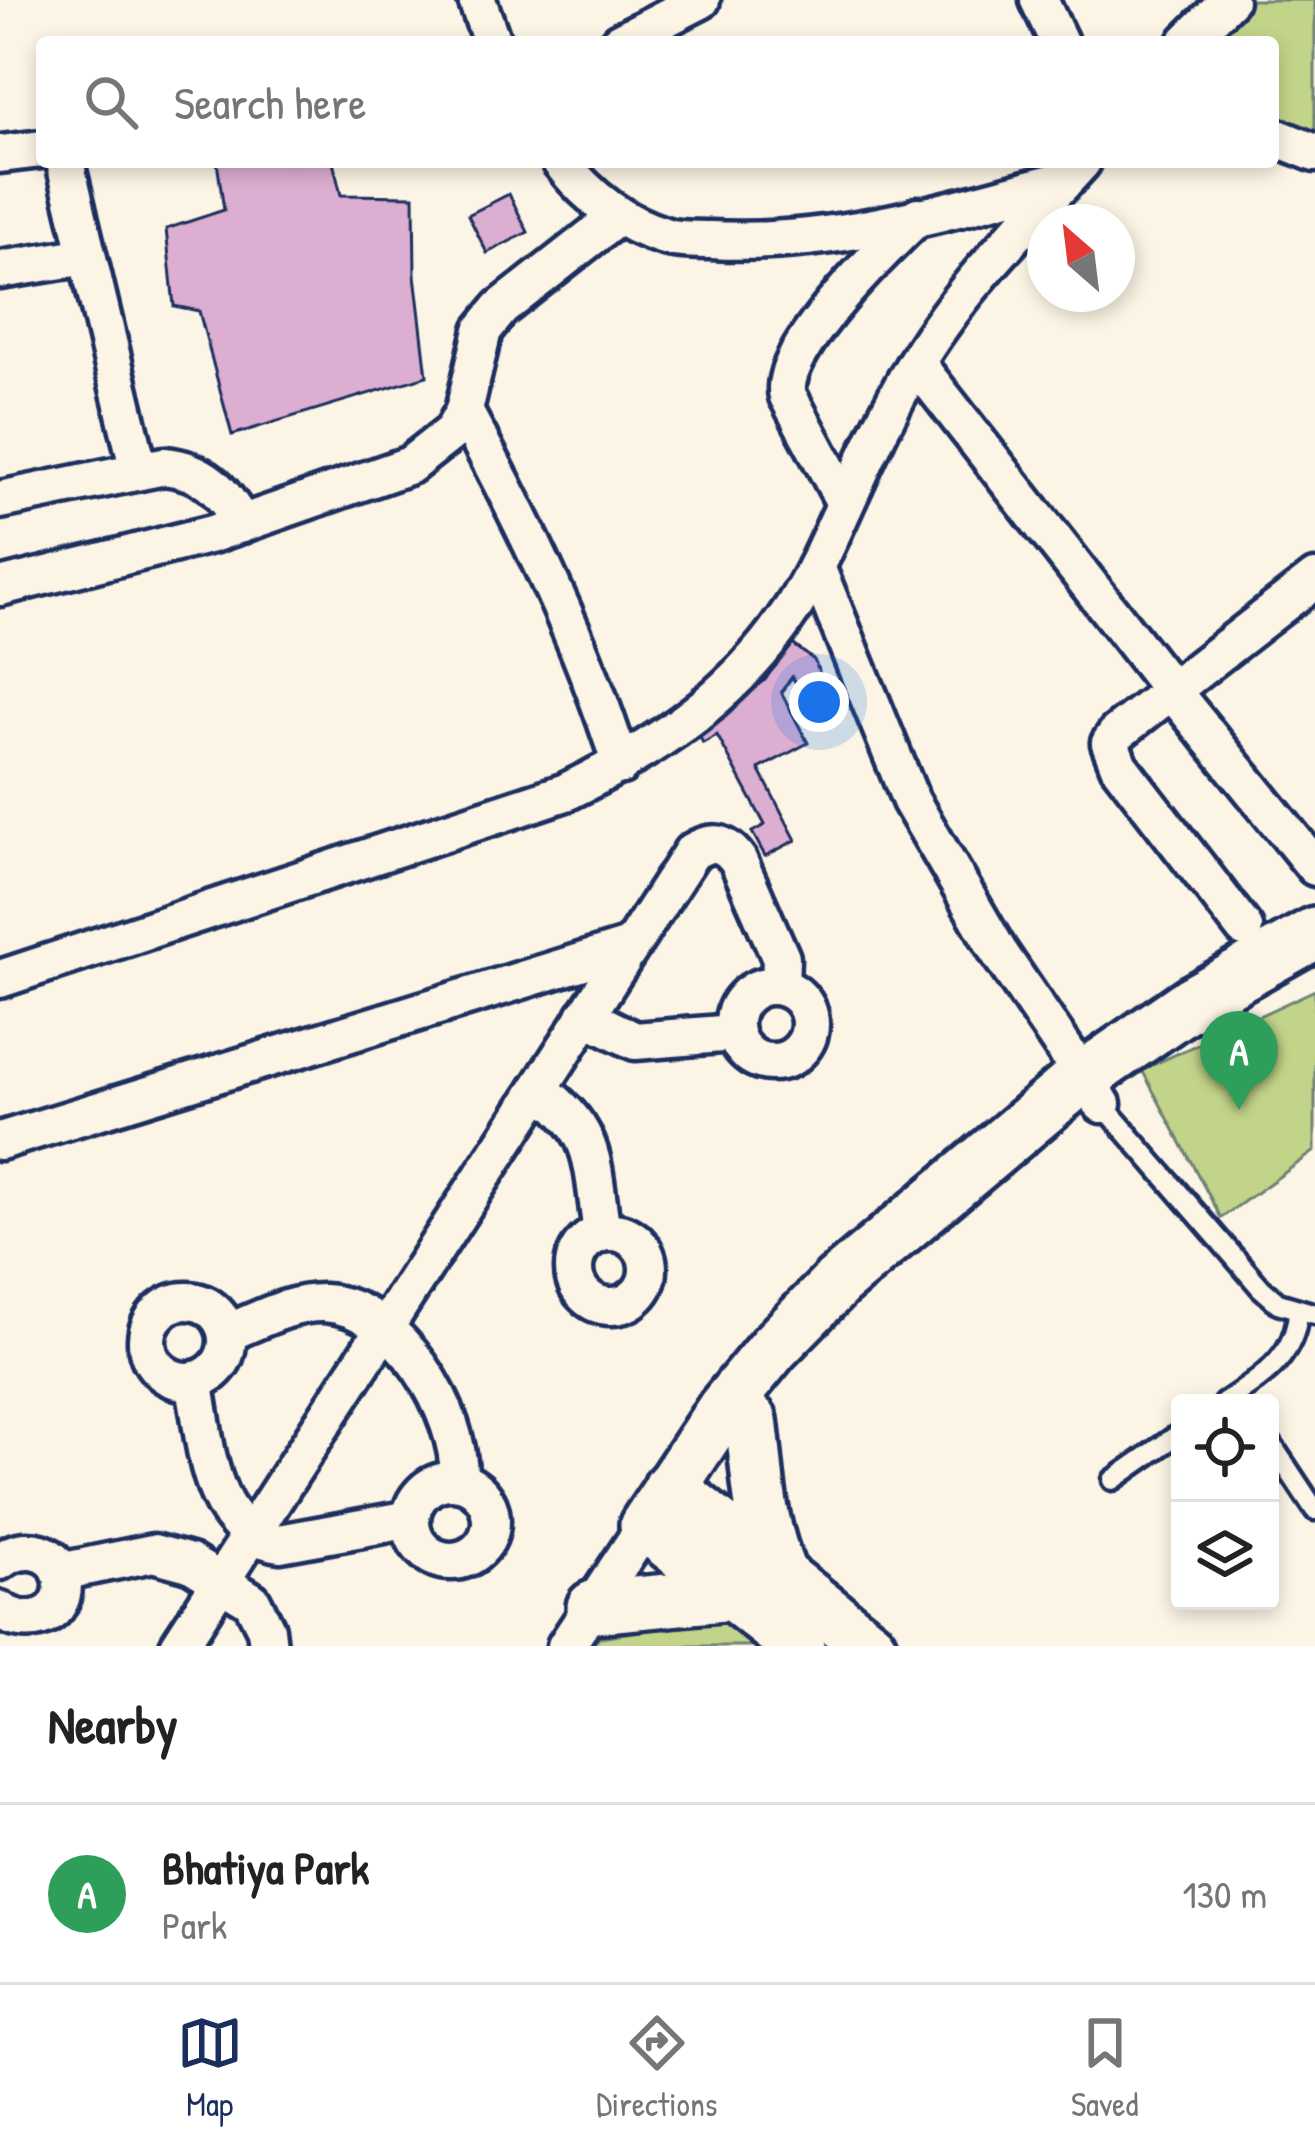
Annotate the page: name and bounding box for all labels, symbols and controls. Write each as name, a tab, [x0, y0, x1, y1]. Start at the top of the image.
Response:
search box	[36, 36, 1279, 168]
icon: search	[78, 69, 144, 135]
text: Search here	[174, 72, 366, 133]
north arrow	[1027, 204, 1135, 312]
your location	[789, 672, 849, 732]
pin: A	[1200, 1011, 1278, 1110]
map controls	[1171, 1394, 1279, 1610]
button: locate	[1171, 1394, 1279, 1502]
button: layers	[1171, 1502, 1279, 1610]
text: Nearby	[48, 1690, 178, 1759]
text: Bhatiya Park	[162, 1837, 369, 1898]
text: A	[77, 1867, 97, 1920]
text: 130 m	[1182, 1867, 1267, 1920]
text: Park	[162, 1898, 227, 1951]
tab: Map	[177, 2010, 243, 2126]
tab: Directions	[596, 2010, 718, 2126]
tab: Saved	[1071, 2010, 1138, 2126]

